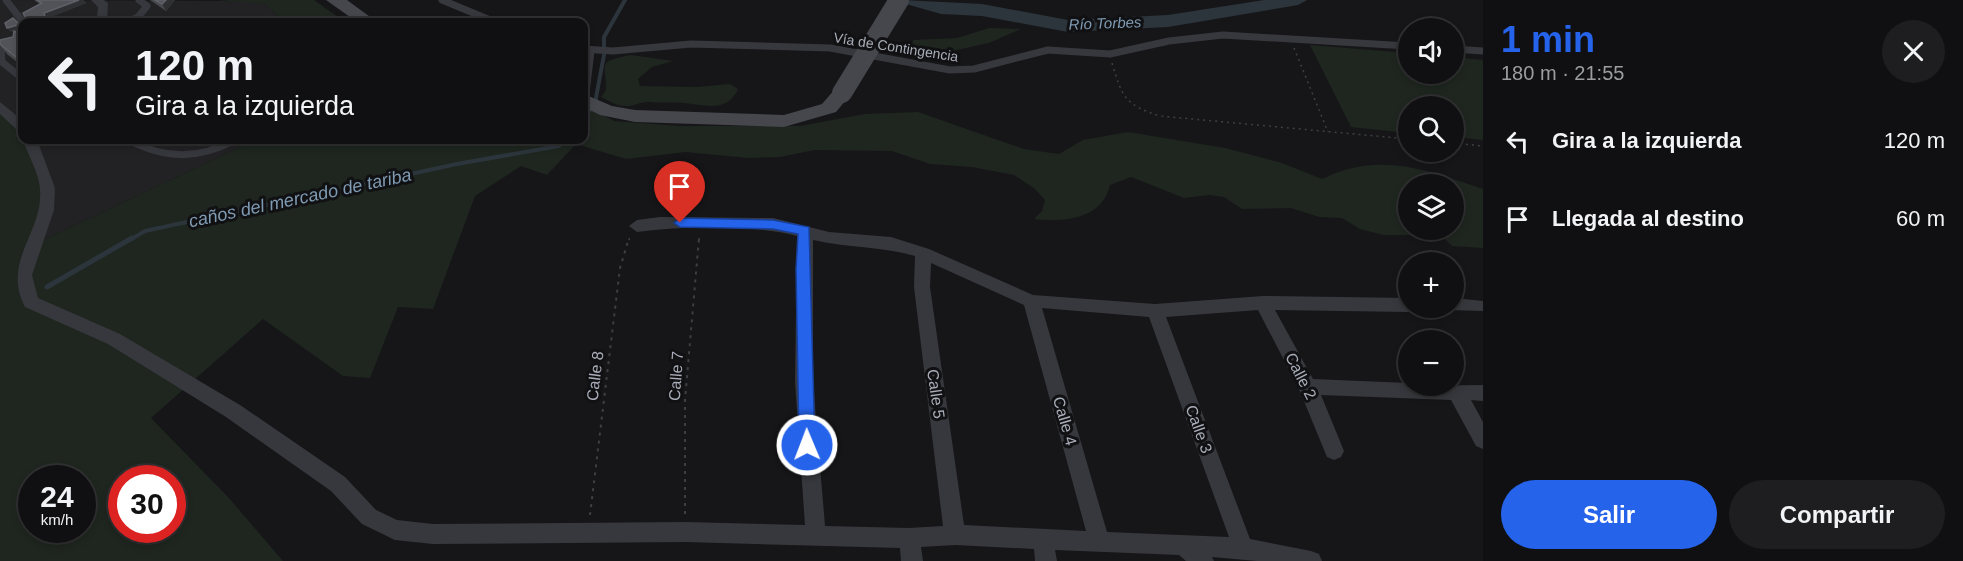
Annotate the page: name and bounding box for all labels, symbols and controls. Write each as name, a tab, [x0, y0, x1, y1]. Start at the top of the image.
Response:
water label: Río Torbes	[1068, 13, 1142, 33]
map controls	[1398, 18, 1464, 396]
button: sound	[1398, 18, 1464, 84]
text: 1 min	[1501, 19, 1595, 60]
button: close	[1882, 20, 1945, 83]
street label: Vía de Contingencia	[832, 29, 960, 65]
icon: left	[36, 42, 114, 120]
text: 120 m	[135, 42, 254, 89]
text: 180 m · 21:55	[1501, 62, 1624, 84]
text: Gira a la izquierda	[135, 91, 354, 121]
button: search	[1398, 96, 1464, 162]
icon: left	[1501, 125, 1534, 158]
text: Gira a la izquierda	[1552, 128, 1742, 153]
text: 120 m	[1884, 128, 1945, 153]
pin	[654, 161, 705, 223]
water label: caños del mercado de tariba	[187, 165, 413, 231]
icon: arrive	[663, 170, 696, 203]
button: layers	[1398, 174, 1464, 240]
icon: arrive	[1501, 203, 1534, 236]
text: Llegada al destino	[1552, 206, 1744, 231]
text: 60 m	[1896, 206, 1945, 231]
button: +	[1398, 252, 1464, 318]
button: −	[1398, 330, 1464, 396]
street label: Calle 8	[584, 350, 606, 402]
street label: Calle 7	[666, 350, 686, 401]
street label: Calle 2	[1282, 350, 1320, 402]
street label: Calle 5	[924, 368, 948, 420]
street label: Calle 4	[1050, 395, 1080, 447]
street label: Calle 3	[1182, 403, 1216, 455]
position arrow	[775, 413, 839, 477]
speed limit sign: 30	[108, 465, 186, 543]
text: 24	[40, 480, 74, 513]
button: Salir	[1501, 480, 1717, 549]
button: Compartir	[1729, 480, 1945, 549]
text: km/h	[41, 511, 73, 528]

